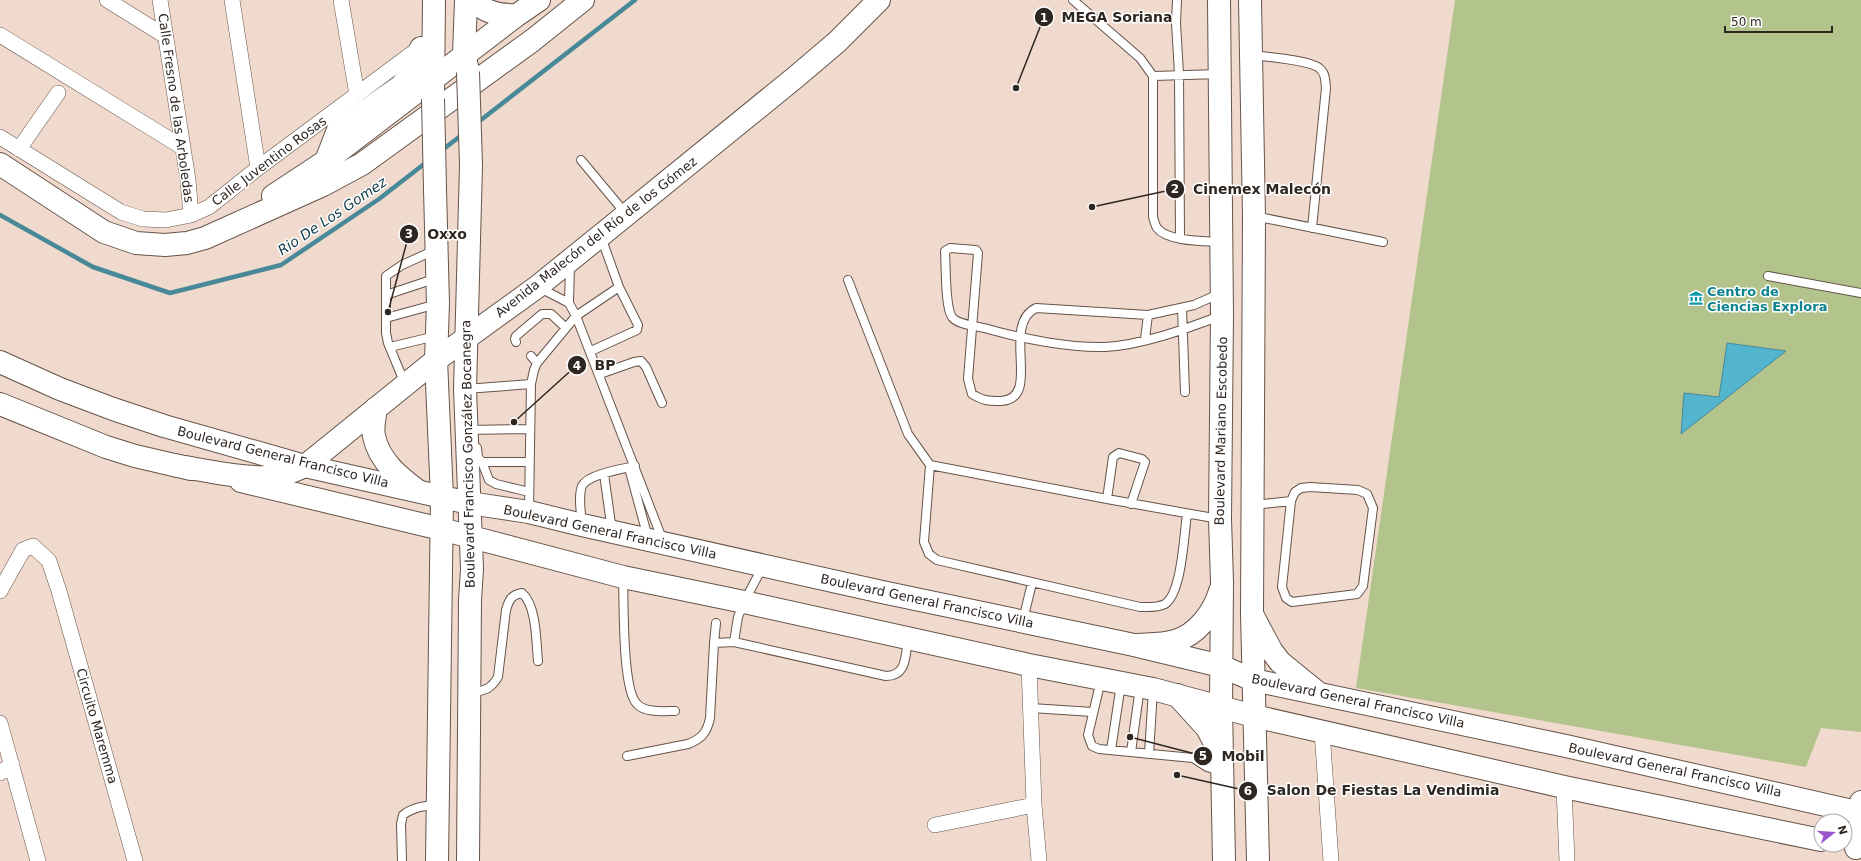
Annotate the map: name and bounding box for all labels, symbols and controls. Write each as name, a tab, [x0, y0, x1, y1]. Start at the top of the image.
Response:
callout: MEGA Soriana	[1034, 4, 1181, 30]
scale bar	[1725, 8, 1832, 34]
text: MEGA Soriana	[1062, 9, 1172, 25]
text: 1	[1040, 11, 1048, 25]
street label: Calle Fresno de las Arboledas	[155, 12, 197, 204]
text: 50 m	[1731, 15, 1762, 29]
street label: Calle Juventino Rosas	[209, 113, 329, 209]
street label: Avenida Malecón del Río de los Gómez	[492, 154, 700, 320]
water label: Rio De Los Gomez	[275, 173, 390, 258]
callout: Cinemex Malecón	[1165, 176, 1339, 202]
text: Cinemex Malecón	[1193, 181, 1331, 197]
text: 2	[1171, 182, 1179, 196]
callout: Oxxo	[399, 221, 475, 247]
text: Oxxo	[427, 226, 467, 242]
text: 3	[405, 227, 413, 241]
place label: Centro de Ciencias Explora	[1707, 284, 1827, 314]
museum icon: Centro de Ciencias Explora	[1688, 290, 1704, 306]
street label: Boulevard Francisco González Bocanegra	[458, 320, 478, 588]
street label: Boulevard Mariano Escobedo	[1212, 336, 1230, 526]
callout: BP	[567, 352, 624, 378]
text: BP	[595, 357, 615, 373]
text: 4	[573, 359, 581, 373]
street label: Boulevard General Francisco Villa	[176, 423, 390, 491]
street label: Boulevard General Francisco Villa	[502, 502, 718, 562]
street label: Boulevard General Francisco Villa	[819, 571, 1035, 631]
street label: Circuito Maremma	[73, 667, 121, 785]
street label: Boulevard General Francisco Villa	[1250, 671, 1466, 731]
street label: Boulevard General Francisco Villa	[1567, 740, 1783, 800]
callout: Mobil	[1193, 743, 1273, 769]
text: Mobil	[1221, 748, 1265, 764]
text: 5	[1199, 749, 1207, 763]
callout: Salon De Fiestas La Vendimia	[1238, 778, 1507, 804]
text: Salon De Fiestas La Vendimia	[1267, 782, 1499, 798]
text: 6	[1244, 784, 1252, 798]
north arrow	[1813, 813, 1853, 853]
text: N	[1835, 824, 1850, 837]

